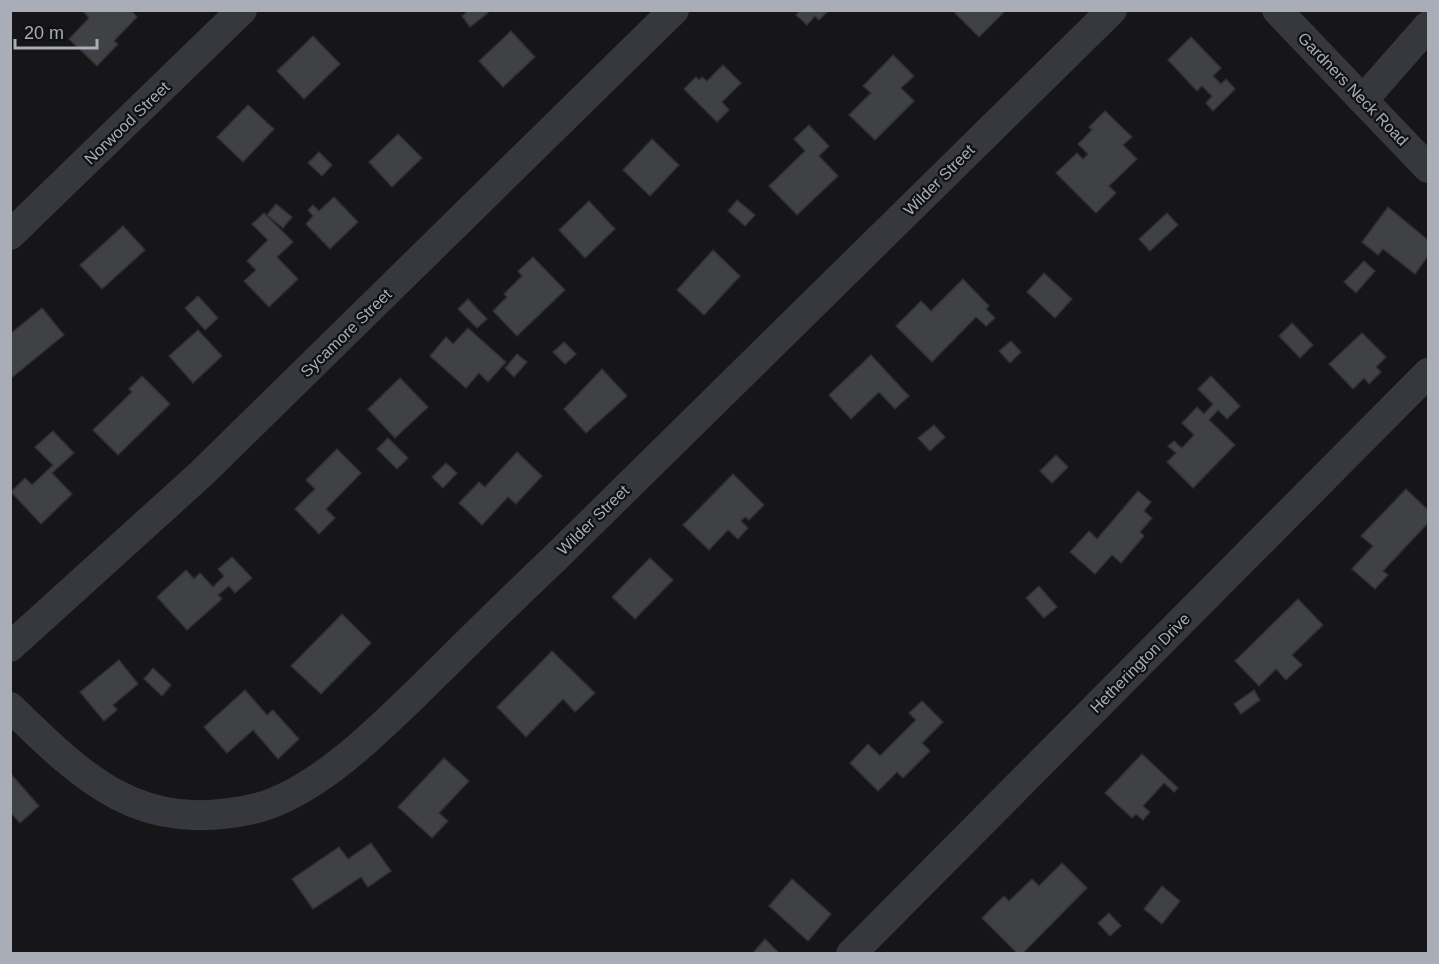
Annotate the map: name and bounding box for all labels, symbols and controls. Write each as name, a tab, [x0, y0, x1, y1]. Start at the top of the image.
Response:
scale bar	[15, 12, 98, 50]
text: 20 m	[24, 23, 64, 43]
street label: Gardners Neck Road	[1295, 29, 1411, 149]
street label: Norwood Street	[81, 78, 173, 168]
street label: Wilder Street	[900, 141, 978, 219]
street label: Sycamore Street	[297, 285, 395, 381]
street label: Wilder Street	[554, 481, 633, 558]
street label: Hetherington Drive	[1087, 610, 1193, 716]

